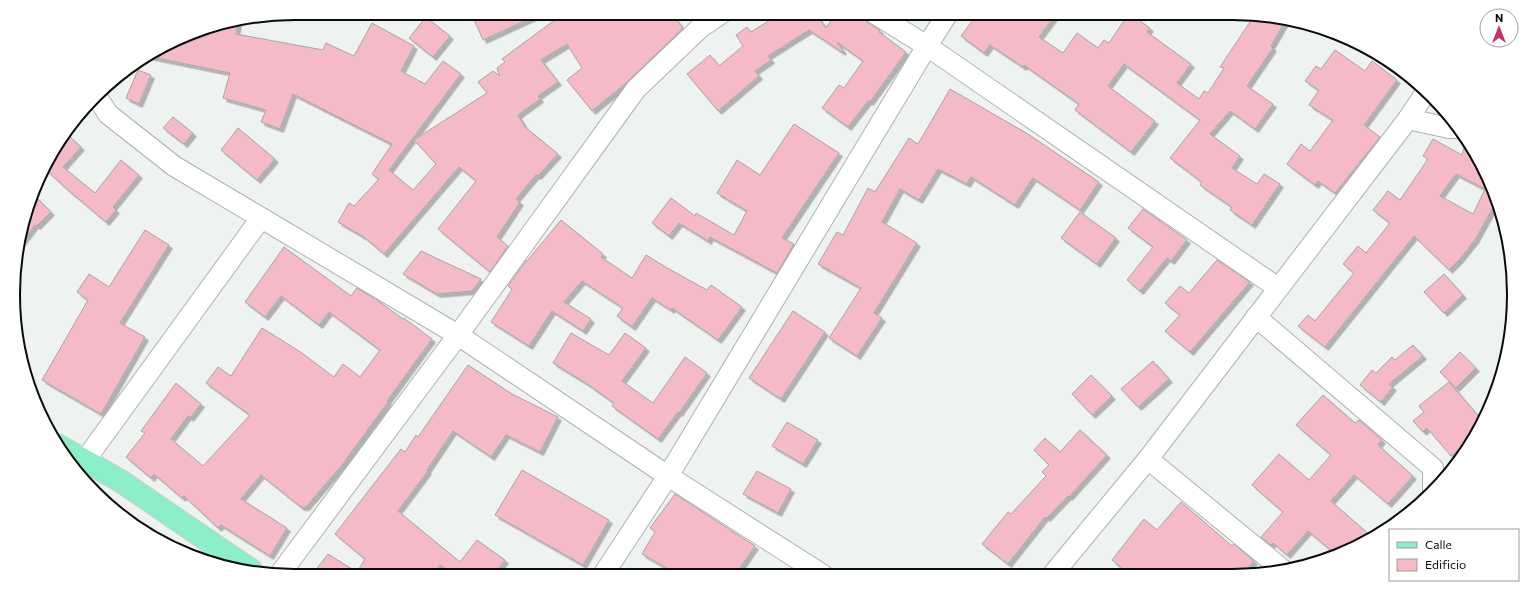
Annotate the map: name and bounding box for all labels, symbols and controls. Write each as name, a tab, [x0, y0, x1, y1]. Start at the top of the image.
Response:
north arrow	[1479, 8, 1519, 48]
text: N	[1495, 11, 1503, 24]
legend	[1389, 529, 1519, 581]
text: Calle	[1425, 537, 1452, 551]
text: Edificio	[1425, 557, 1466, 571]

